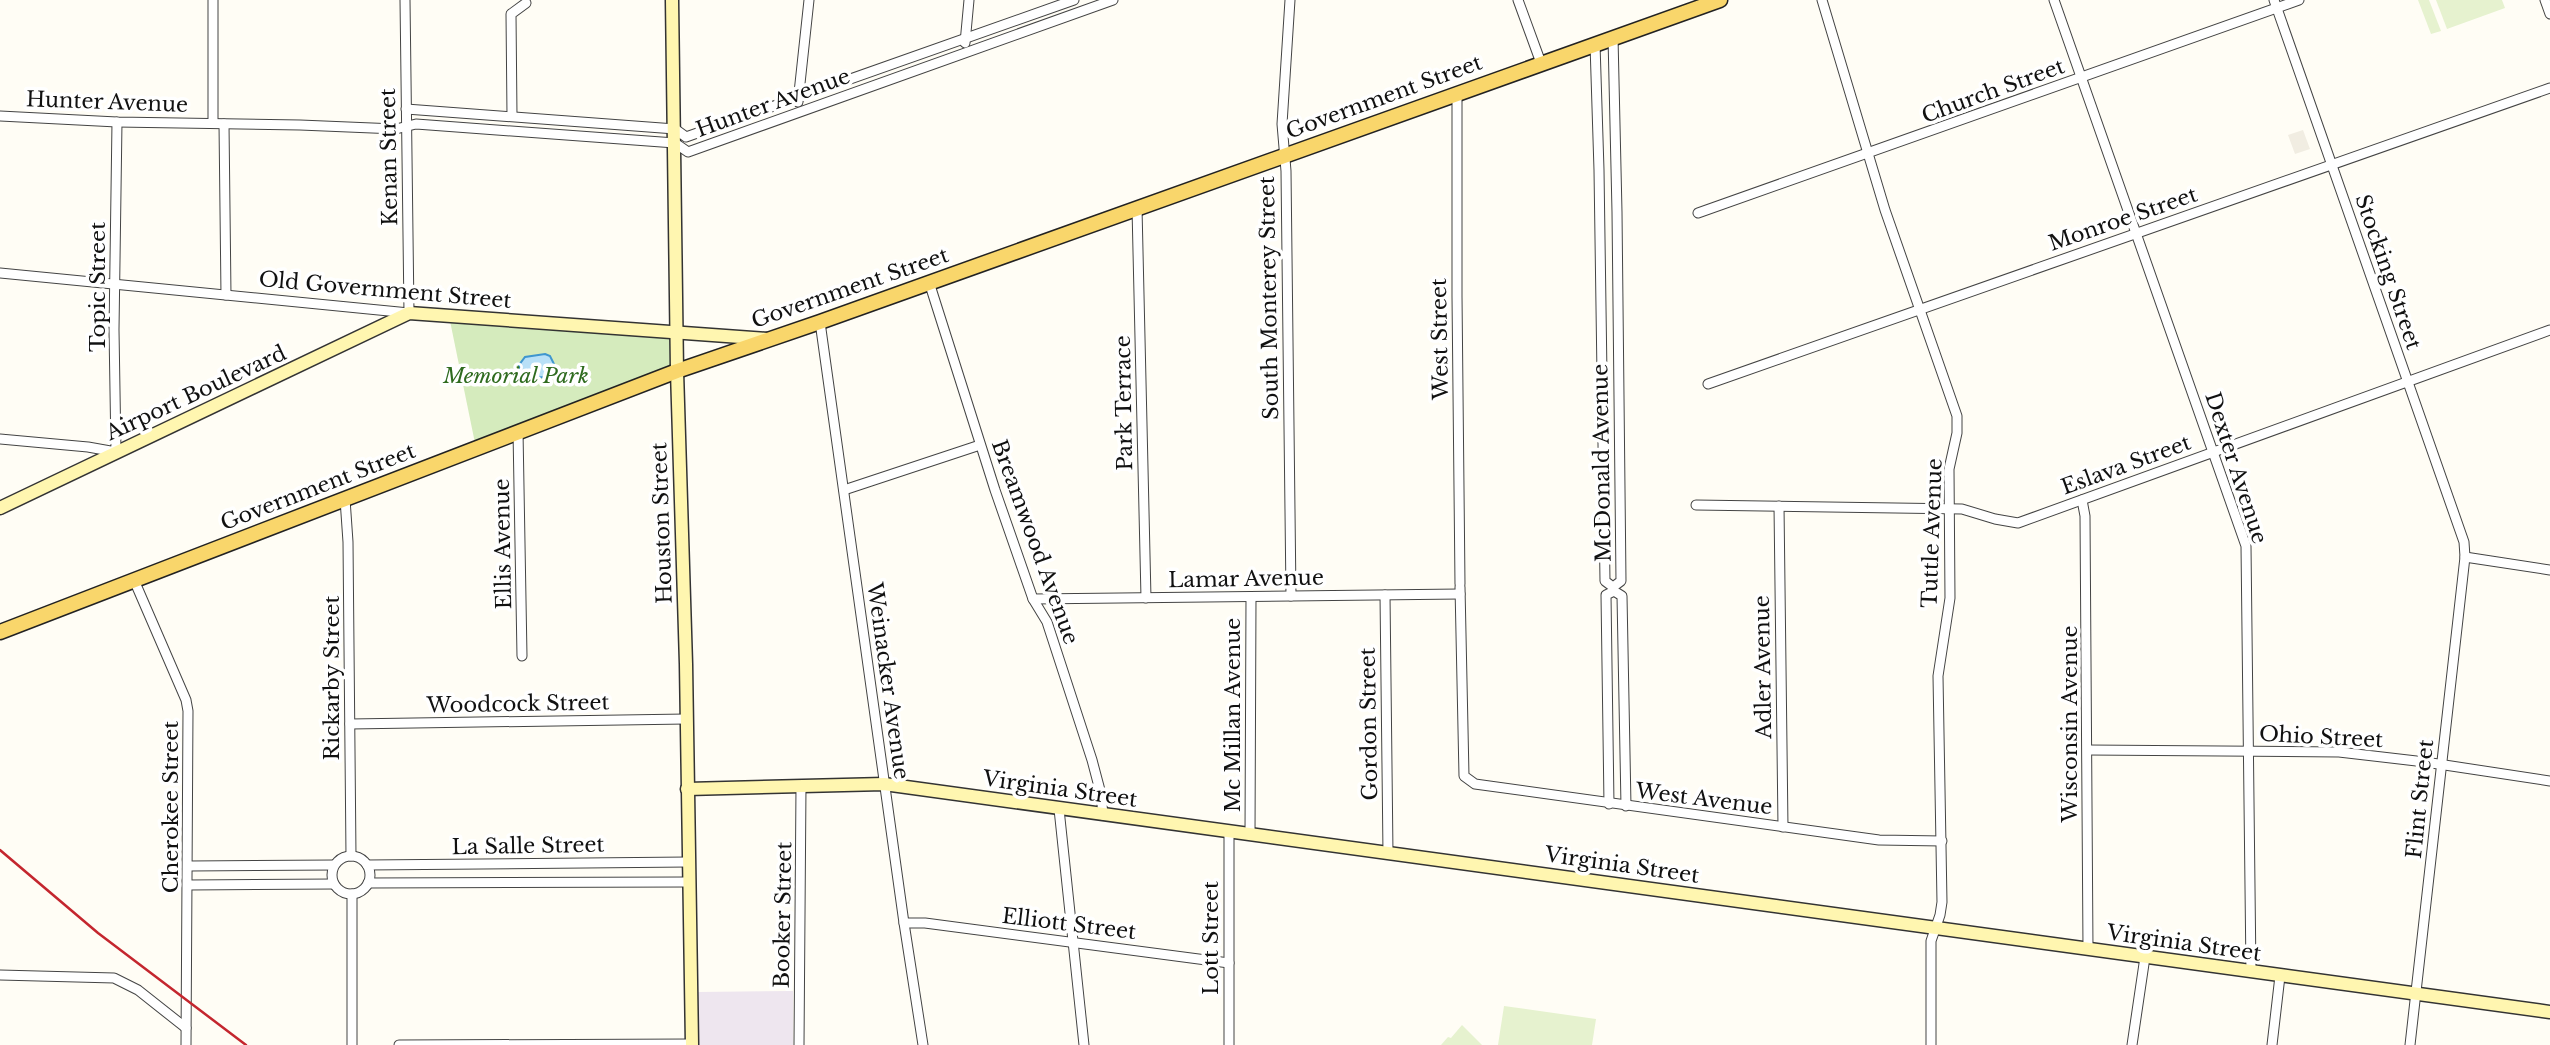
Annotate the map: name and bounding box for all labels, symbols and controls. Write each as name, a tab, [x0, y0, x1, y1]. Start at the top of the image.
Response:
street label: Government Street	[1282, 49, 1486, 145]
street label: Church Street	[1918, 53, 2068, 129]
street label: Hunter Avenue	[692, 63, 854, 143]
street label: Hunter Avenue	[26, 86, 188, 118]
street label: Kenan Street	[375, 88, 403, 226]
street label: South Monterey Street	[1254, 176, 1284, 420]
street label: Monroe Street	[2045, 181, 2201, 257]
street label: Stocking Street	[2349, 191, 2427, 353]
street label: Topic Street	[85, 222, 111, 352]
street label: Government Street	[748, 242, 952, 334]
street label: Old Government Street	[258, 266, 512, 314]
street label: West Street	[1426, 278, 1454, 401]
street label: Park Terrace	[1110, 335, 1138, 471]
street label: Airport Boulevard	[101, 340, 290, 447]
park label: Memorial Park	[442, 363, 589, 389]
street label: McDonald Avenue	[1587, 364, 1617, 562]
street label: Dexter Avenue	[2199, 389, 2273, 547]
street label: Eslava Street	[2058, 430, 2194, 500]
street label: Breamwood Avenue	[986, 436, 1084, 648]
street label: Government Street	[217, 438, 419, 536]
street label: Houston Street	[646, 442, 678, 604]
street label: Tuttle Avenue	[1916, 458, 1948, 608]
street label: Ellis Avenue	[489, 478, 517, 610]
street label: Lamar Avenue	[1168, 565, 1324, 593]
street label: Weinacker Avenue	[861, 580, 915, 781]
street label: Rickarby Street	[319, 595, 345, 760]
street label: Adler Avenue	[1749, 595, 1777, 740]
street label: Mc Millan Avenue	[1220, 618, 1246, 812]
street label: Wisconsin Avenue	[2057, 625, 2083, 824]
street label: Gordon Street	[1355, 647, 1383, 801]
street label: Woodcock Street	[425, 689, 610, 719]
street label: Cherokee Street	[158, 721, 184, 893]
street label: Ohio Street	[2258, 721, 2384, 753]
street label: Flint Street	[2401, 738, 2439, 860]
street label: Virginia Street	[980, 765, 1139, 813]
street label: West Avenue	[1633, 778, 1774, 820]
street label: La Salle Street	[451, 832, 605, 860]
street label: Virginia Street	[1542, 841, 1701, 889]
street label: Booker Street	[769, 842, 797, 988]
street label: Lott Street	[1198, 881, 1224, 995]
street label: Elliott Street	[1000, 903, 1138, 945]
street label: Virginia Street	[2104, 919, 2263, 967]

